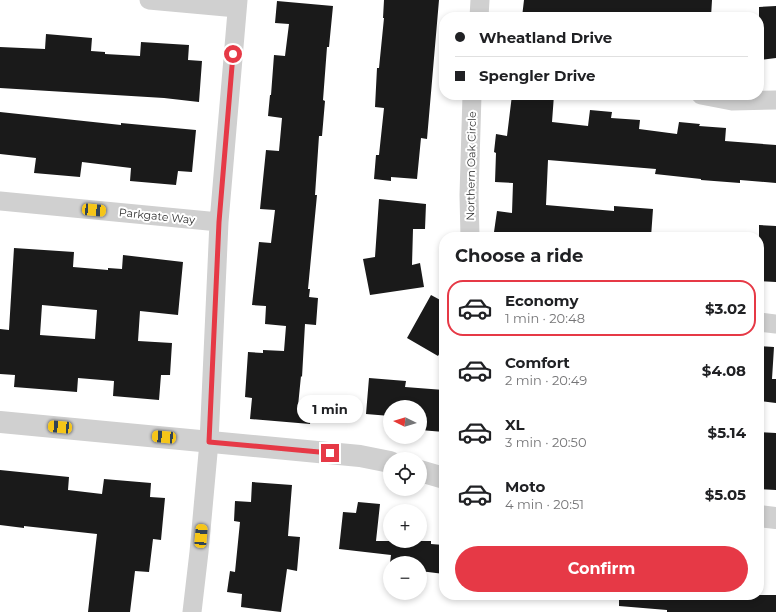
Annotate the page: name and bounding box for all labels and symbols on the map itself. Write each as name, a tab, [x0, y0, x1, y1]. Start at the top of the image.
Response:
route start	[224, 45, 242, 63]
street label: Northern Oak Circle	[463, 111, 479, 221]
car	[82, 203, 106, 217]
street label: Parkgate Way	[118, 205, 196, 227]
callout: 1 min	[297, 395, 363, 423]
north arrow	[383, 400, 427, 444]
car	[48, 420, 72, 434]
car	[152, 430, 176, 444]
route end	[321, 444, 339, 462]
car	[194, 524, 208, 548]

